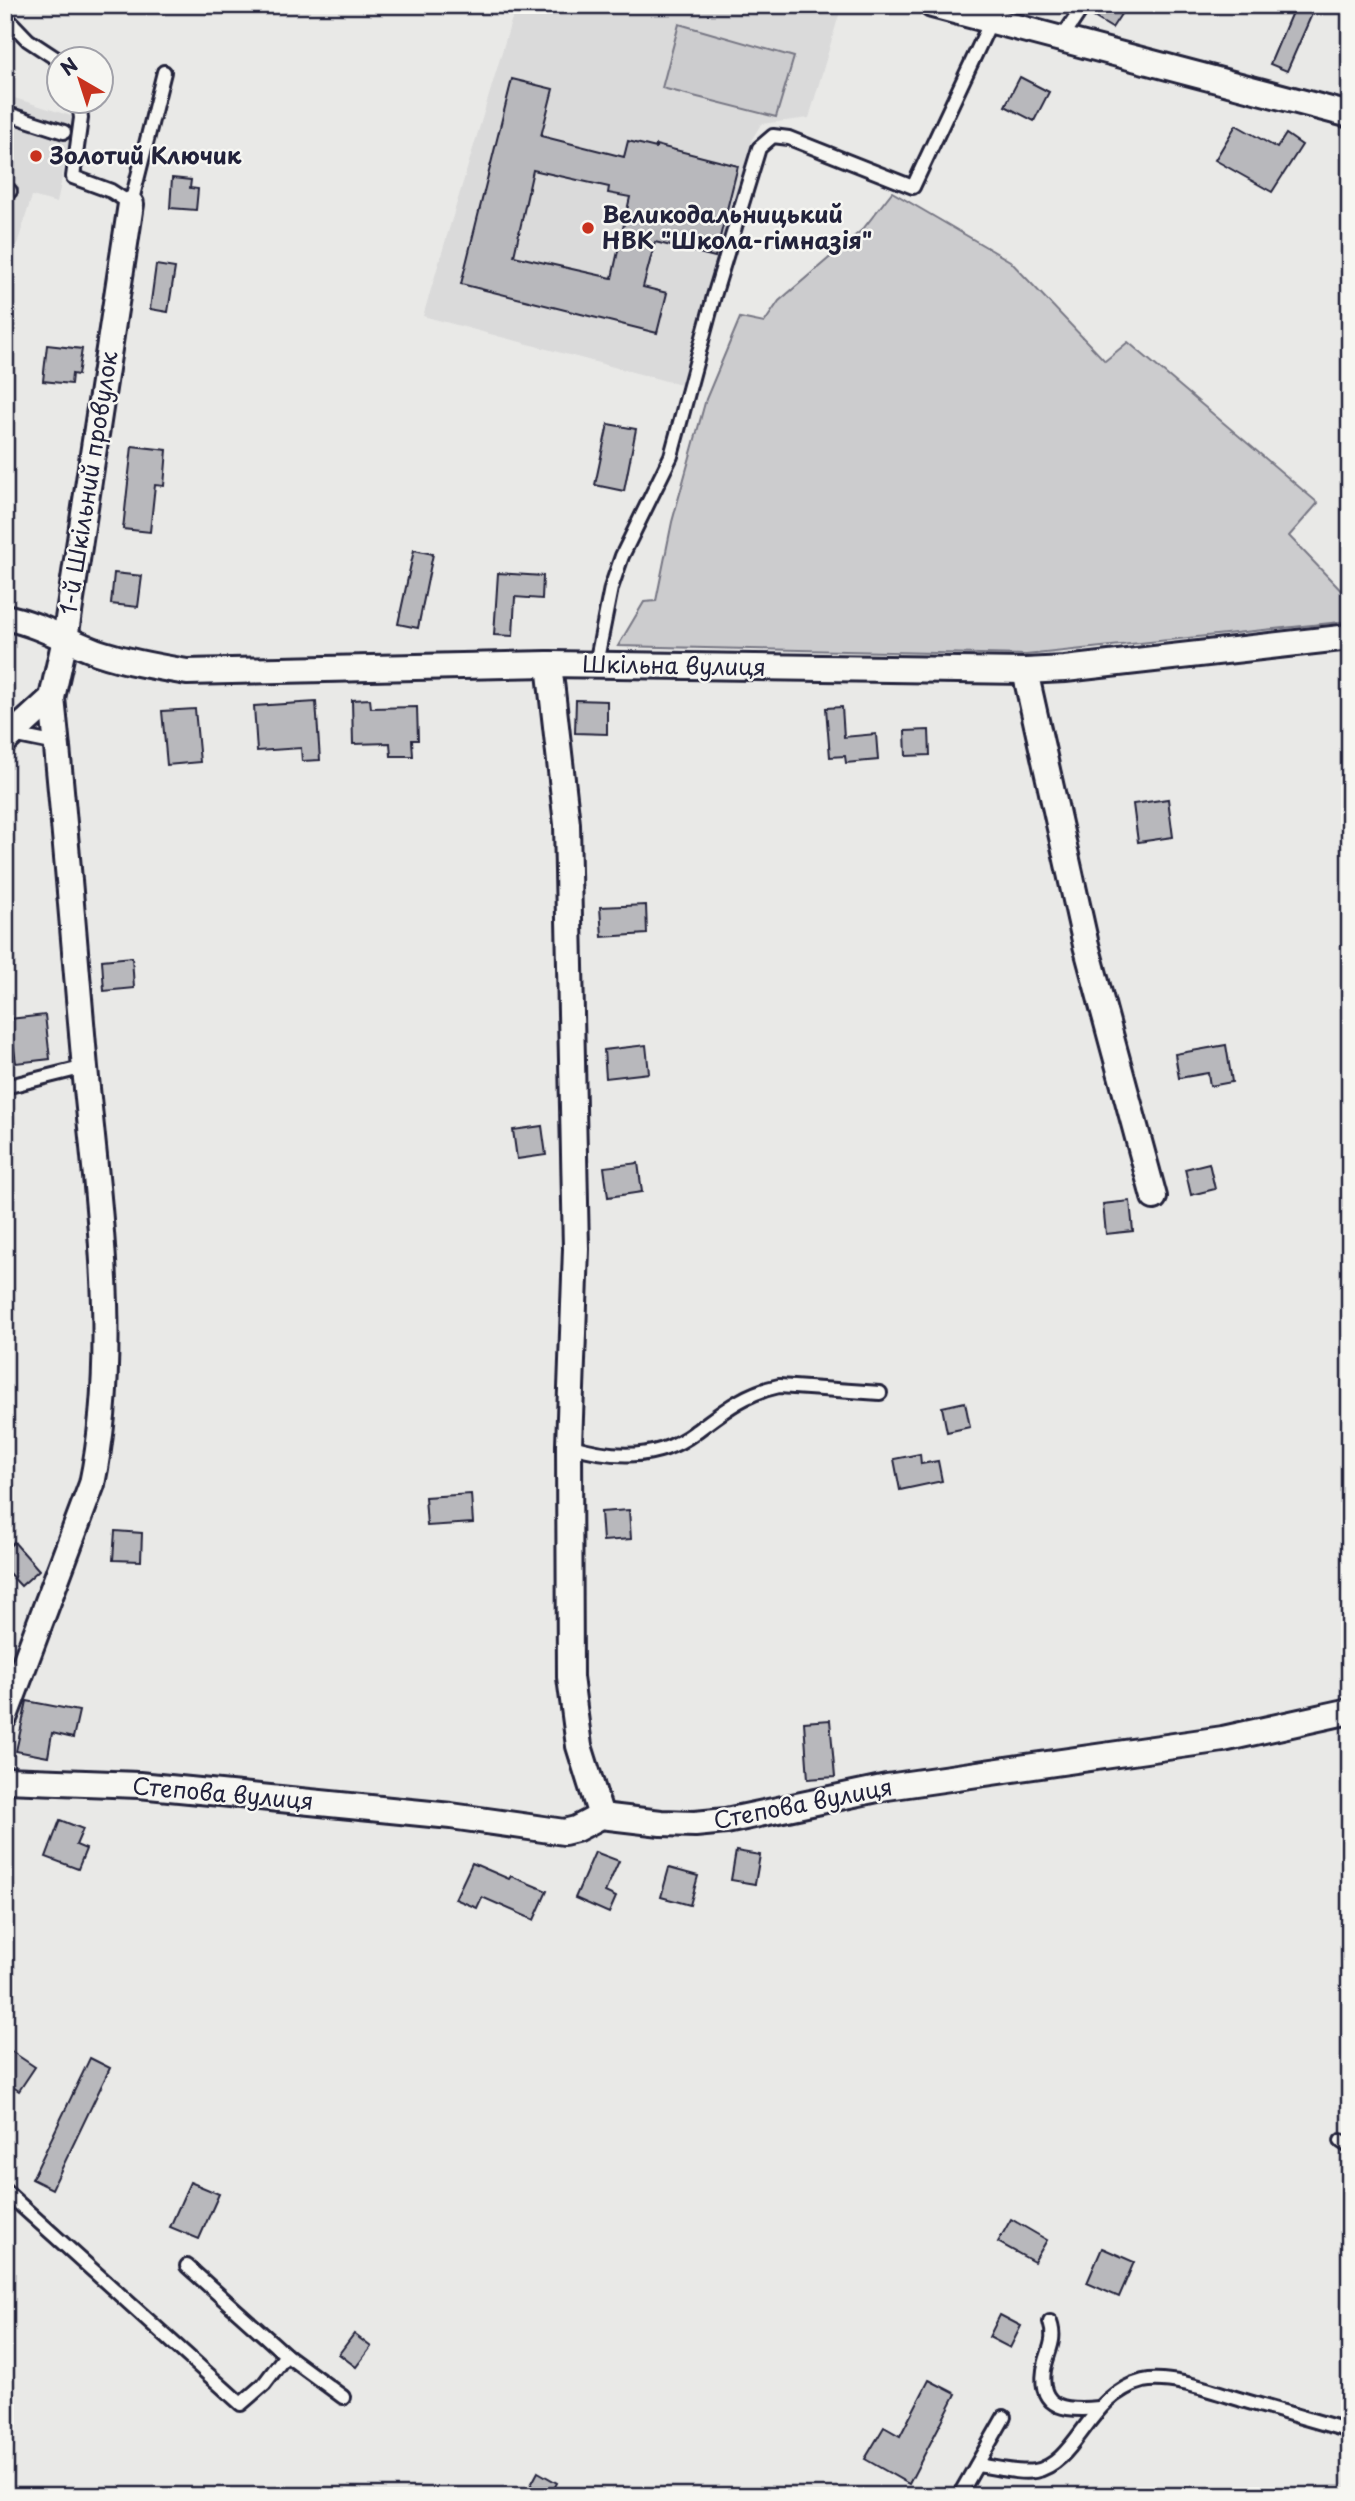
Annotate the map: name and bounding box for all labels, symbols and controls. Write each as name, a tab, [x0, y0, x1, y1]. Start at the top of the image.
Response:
north arrow	[46, 46, 116, 116]
text: N	[54, 50, 83, 82]
place label: Золотий Ключик	[49, 137, 242, 172]
marker: Золотий Ключик	[28, 148, 44, 164]
place label: Великодальницький НВК "Школа-гімназія"	[602, 196, 872, 257]
marker: Великодальницький НВК "Школа-гімназія"	[580, 220, 596, 236]
street label: 1-й Шкільний провулок	[49, 348, 126, 617]
street label: Шкільна вулиця	[582, 645, 766, 684]
street label: Степова вулиця	[131, 1767, 315, 1818]
street label: Степова вулиця	[710, 1768, 895, 1837]

